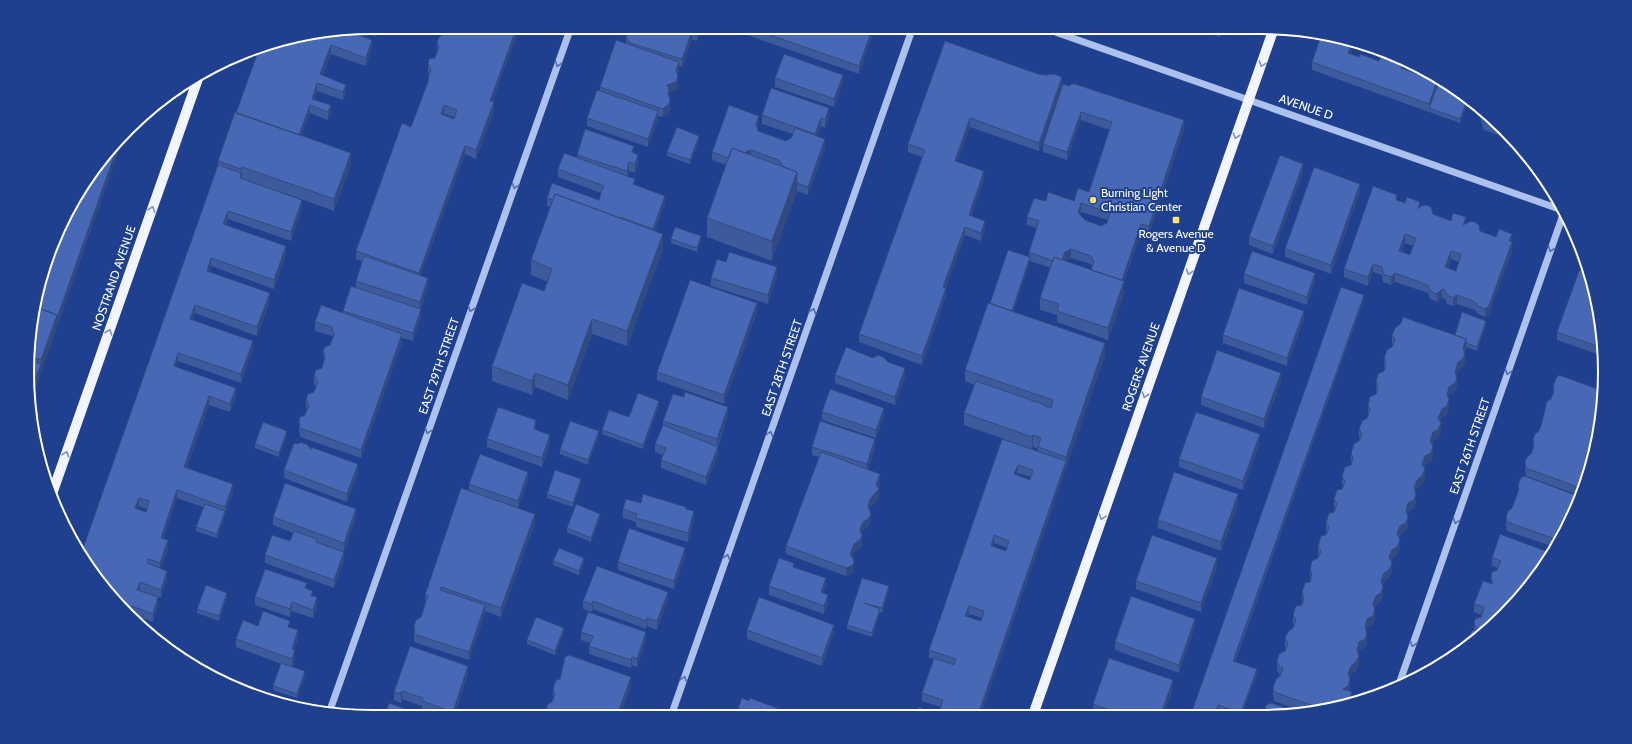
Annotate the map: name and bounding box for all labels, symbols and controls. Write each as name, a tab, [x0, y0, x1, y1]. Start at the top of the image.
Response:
one-way arrow	[554, 60, 563, 67]
one-way arrow	[1258, 60, 1266, 67]
street label: AVENUE D	[1277, 90, 1335, 123]
one-way arrow	[1233, 133, 1241, 140]
one-way arrow	[511, 183, 519, 190]
place label: Burning Light Christian Center	[1101, 185, 1182, 214]
marker: Burning Light Christian Center	[1088, 195, 1098, 205]
one-way arrow	[147, 206, 156, 213]
marker: Rogers Avenue & Avenue D	[1171, 215, 1181, 225]
street label: NOSTRAND AVENUE	[89, 223, 139, 332]
place label: Rogers Avenue & Avenue D	[1138, 226, 1214, 255]
one-way arrow	[1547, 246, 1556, 253]
one-way arrow	[1185, 269, 1193, 276]
one-way arrow	[468, 305, 476, 312]
one-way arrow	[809, 308, 817, 315]
street label: EAST 29TH STREET	[415, 315, 462, 416]
street label: EAST 28TH STREET	[758, 317, 805, 418]
street label: ROGERS AVENUE	[1118, 320, 1163, 413]
one-way arrow	[104, 328, 113, 335]
one-way arrow	[1504, 368, 1513, 375]
one-way arrow	[1142, 391, 1150, 398]
street label: EAST 26TH STREET	[1446, 395, 1493, 496]
one-way arrow	[424, 428, 433, 435]
one-way arrow	[766, 431, 774, 438]
one-way arrow	[61, 451, 70, 458]
one-way arrow	[1099, 514, 1107, 521]
one-way arrow	[1452, 517, 1461, 524]
one-way arrow	[723, 553, 731, 560]
one-way arrow	[1409, 640, 1418, 647]
one-way arrow	[679, 676, 688, 683]

